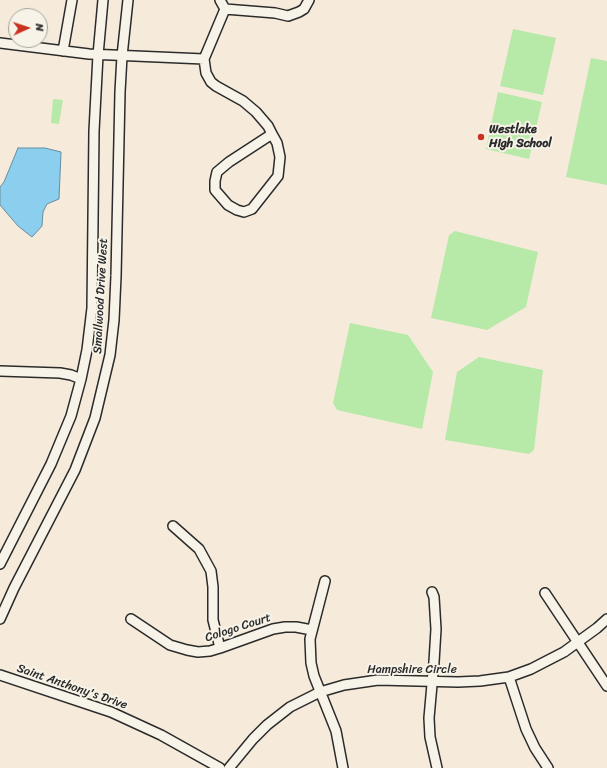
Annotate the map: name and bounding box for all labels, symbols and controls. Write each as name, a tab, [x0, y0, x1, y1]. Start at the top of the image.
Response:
north arrow	[8, 8, 48, 48]
text: N	[30, 23, 49, 32]
place label: Westlake High School	[489, 123, 552, 151]
marker: Westlake High School	[476, 132, 486, 142]
street label: Smallwood Drive West	[91, 238, 111, 354]
street label: Cologo Court	[203, 611, 273, 645]
street label: Saint Anthony's Drive	[15, 661, 129, 713]
street label: Hampshire Circle	[367, 663, 457, 677]

